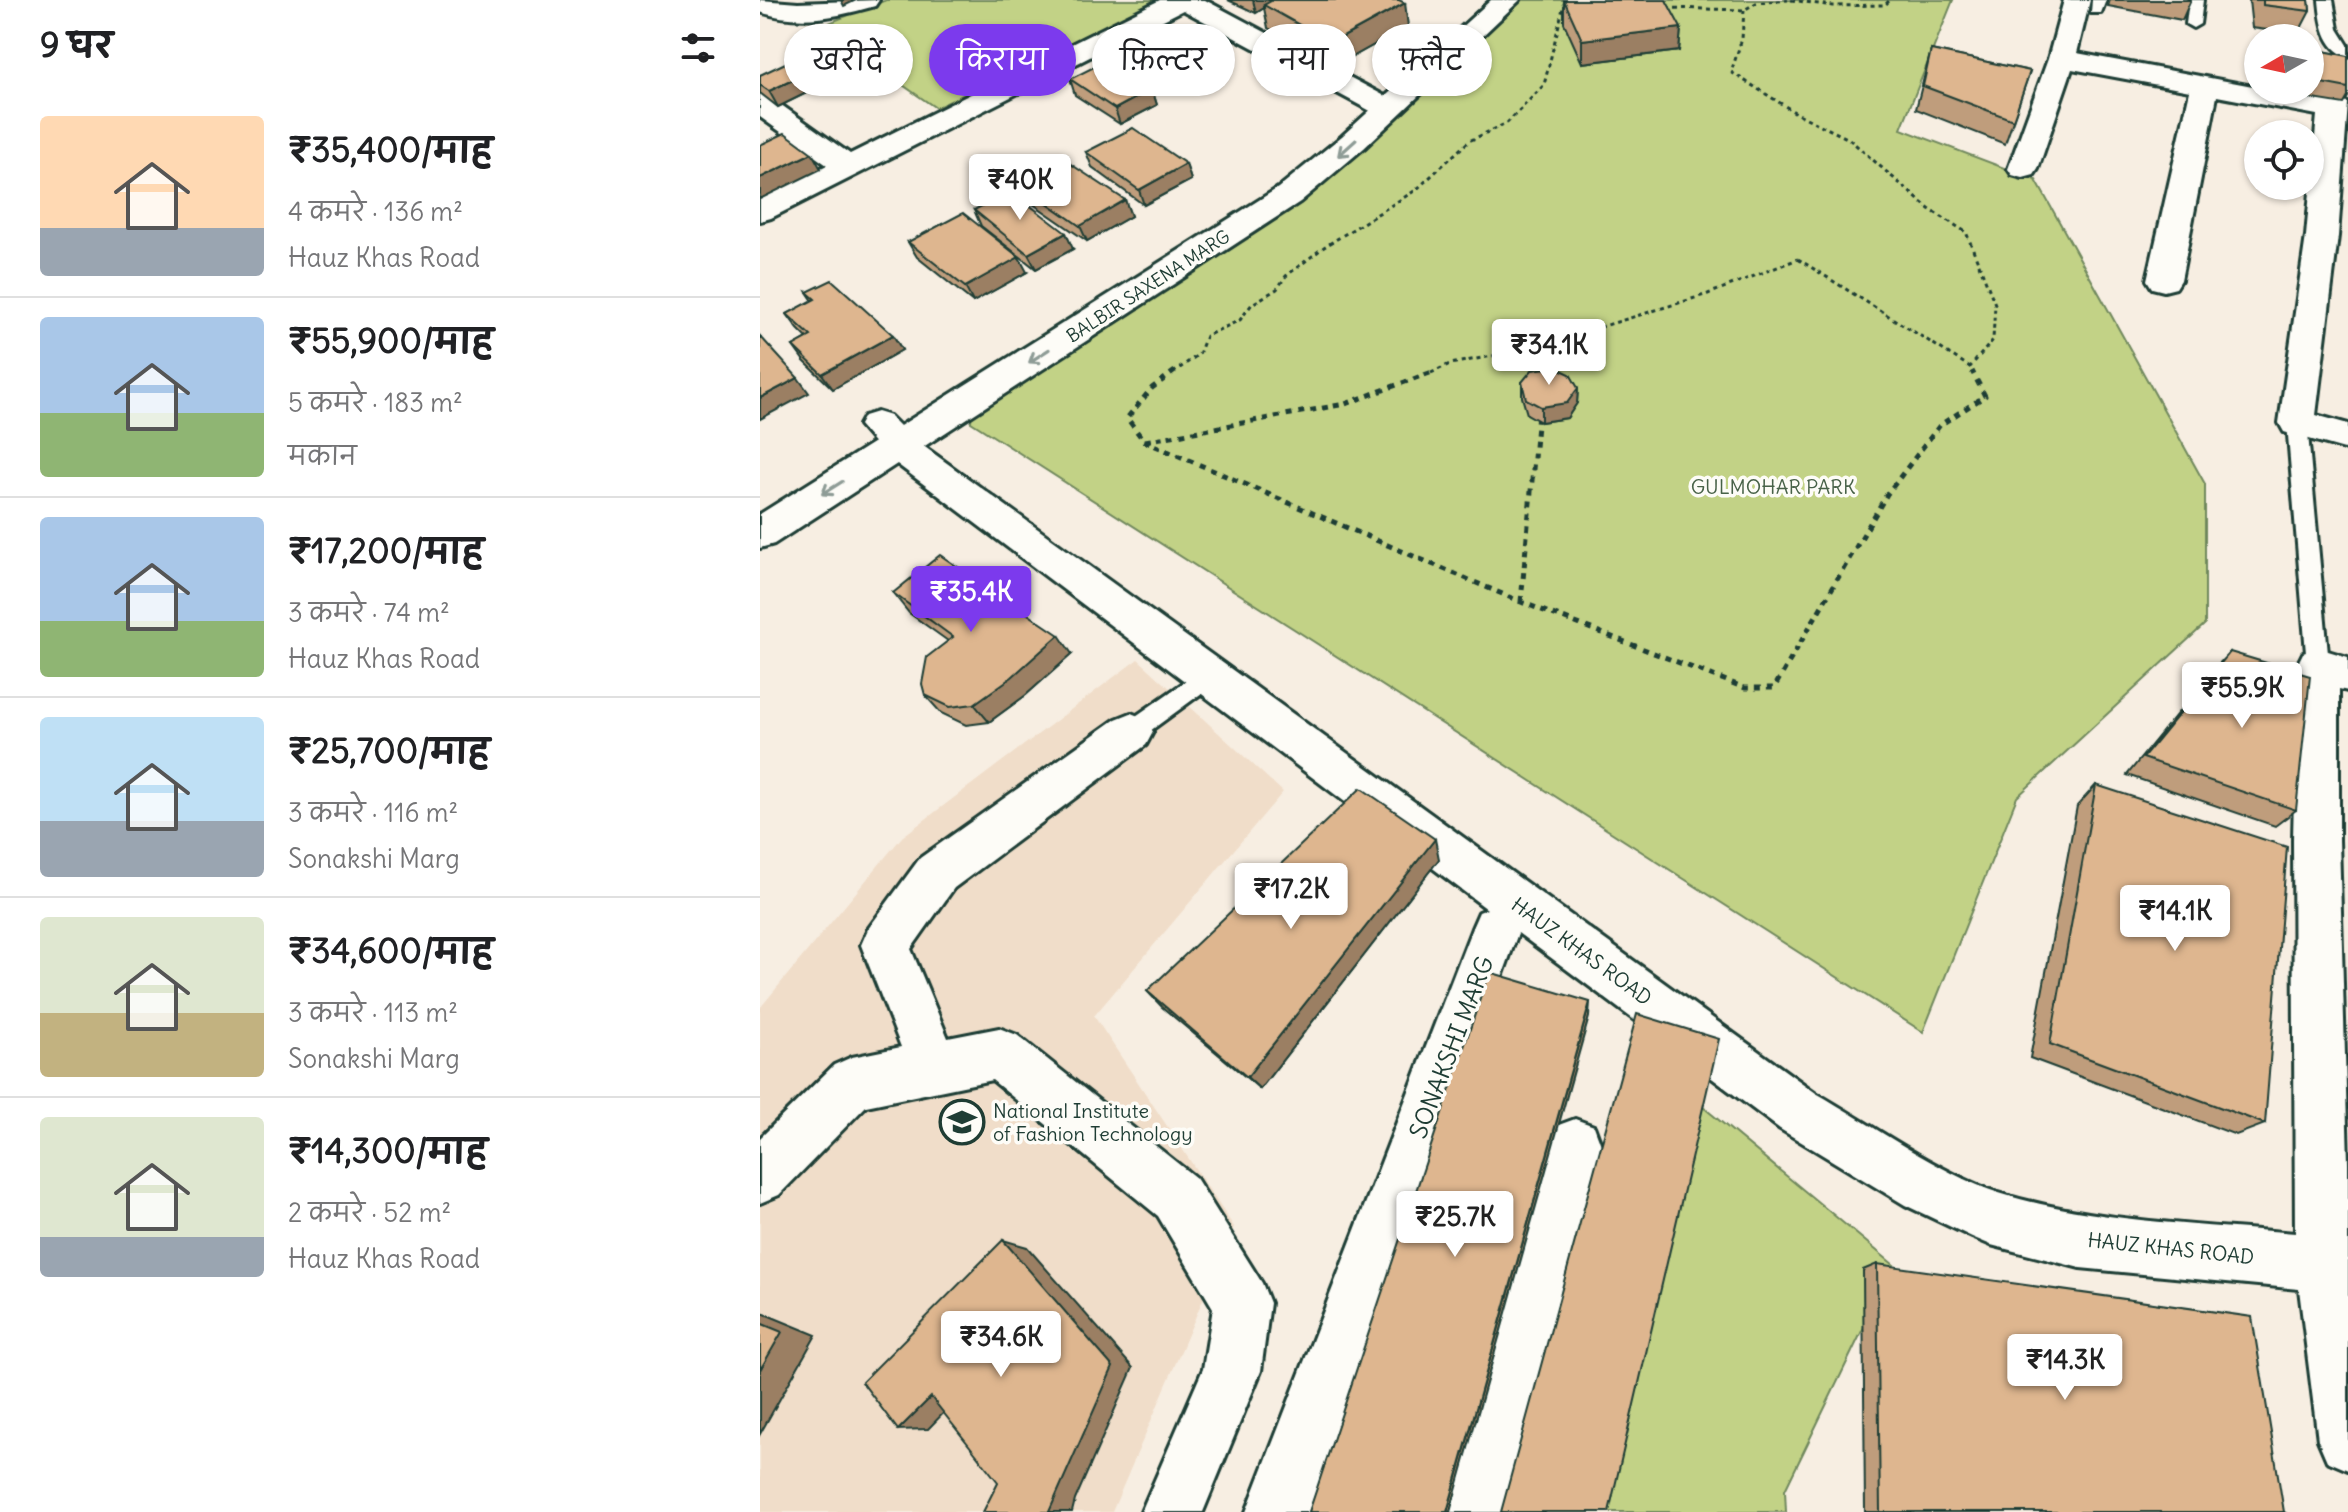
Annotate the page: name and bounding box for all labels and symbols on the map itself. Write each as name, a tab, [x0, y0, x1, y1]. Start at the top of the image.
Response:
north arrow	[2244, 24, 2324, 104]
one-way arrow	[1337, 138, 1357, 156]
pin: ₹40K	[973, 154, 1067, 222]
street label: BALBIR SAXENA MARG	[1062, 224, 1234, 348]
pin: ₹34.1K	[1484, 319, 1614, 387]
one-way arrow	[1028, 348, 1051, 364]
park label: GULMOHAR PARK	[1691, 474, 1856, 499]
one-way arrow	[821, 480, 844, 496]
pin: ₹35.4K	[906, 566, 1036, 634]
pin: ₹55.9K	[2177, 662, 2307, 730]
pin: ₹17.2K	[1226, 863, 1356, 931]
pin: ₹14.1K	[2110, 885, 2240, 953]
street label: HAUZ KHAS ROAD	[1507, 892, 1657, 1010]
street label: SONAKSHI MARG	[1402, 952, 1500, 1142]
school or university icon: National Institute of Fashion Technology	[938, 1098, 986, 1146]
place label: National Institute of Fashion Technology	[993, 1098, 1193, 1146]
pin: ₹25.7K	[1390, 1191, 1520, 1259]
street label: HAUZ KHAS ROAD	[2086, 1227, 2256, 1269]
pin: ₹34.6K	[936, 1311, 1066, 1379]
pin: ₹14.3K	[2000, 1334, 2130, 1402]

